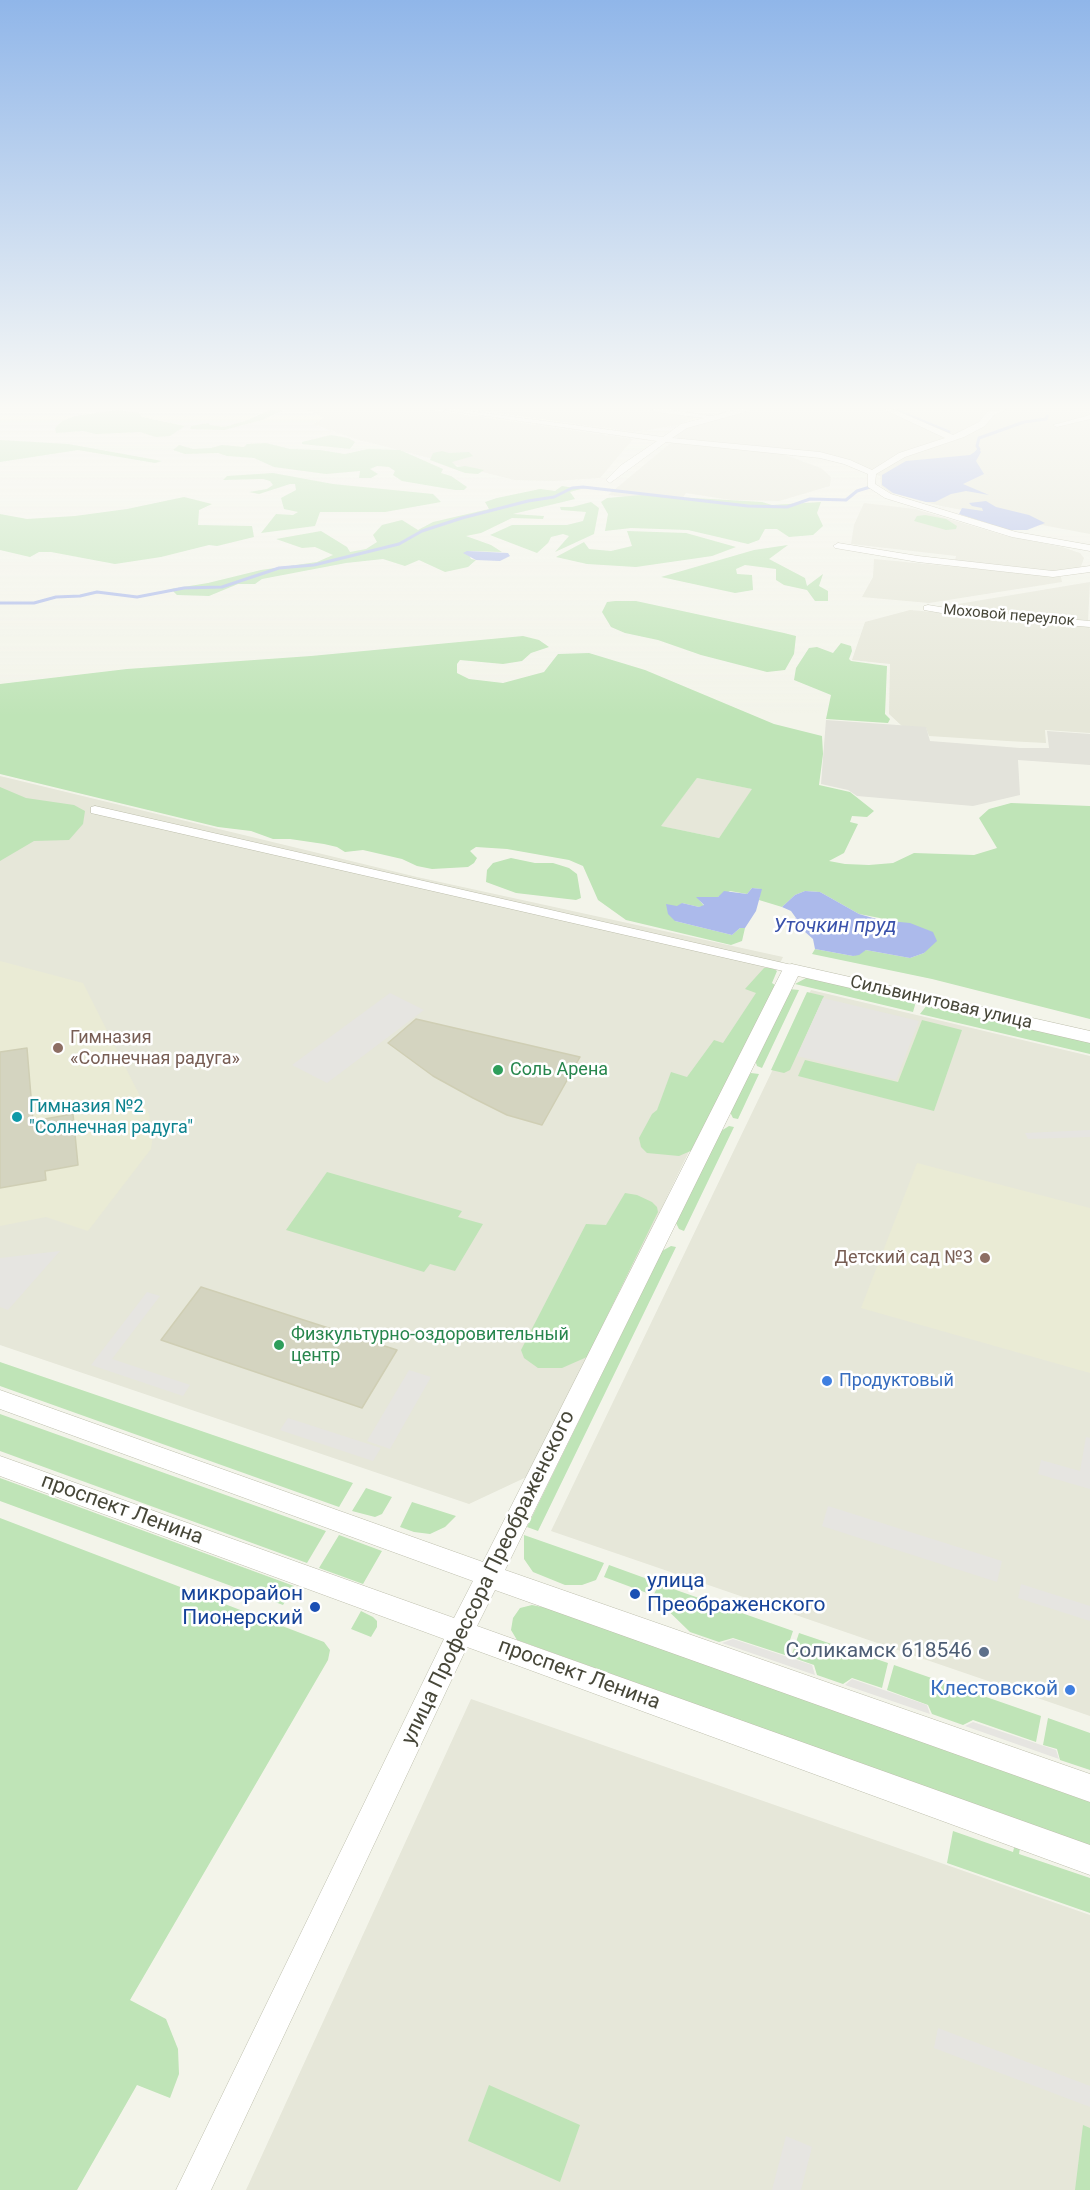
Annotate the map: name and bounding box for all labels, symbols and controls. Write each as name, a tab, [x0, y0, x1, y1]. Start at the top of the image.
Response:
street label: Моховой переулок	[943, 601, 1075, 631]
water label: Уточкин пруд	[774, 915, 896, 939]
street label: Сильвинитовая улица	[848, 972, 1034, 1034]
place label: Гимназия «Солнечная радуга»	[70, 1027, 240, 1070]
marker: Гимназия «Солнечная радуга»	[51, 1041, 65, 1055]
place label: Соль Арена	[510, 1059, 608, 1081]
marker: Соль Арена	[491, 1063, 505, 1077]
place label: Гимназия №2 "Солнечная радуга"	[29, 1096, 193, 1138]
marker: Гимназия №2 "Солнечная радуга"	[10, 1110, 24, 1124]
place label: Детский сад №3	[835, 1247, 973, 1269]
marker: Детский сад №3	[978, 1251, 992, 1265]
place label: Физкультурно-оздоровительный центр	[291, 1324, 569, 1366]
marker: Физкультурно-оздоровительный центр	[272, 1338, 286, 1352]
place label: Продуктовый	[839, 1370, 954, 1392]
marker: Продуктовый	[820, 1374, 834, 1388]
street label: улица Профессора Преображенского	[397, 1407, 581, 1749]
street label: проспект Ленина	[38, 1469, 206, 1551]
place label: улица Преображенского	[647, 1569, 825, 1619]
place label: микрорайон Пионерский	[181, 1582, 303, 1632]
marker: улица Преображенского	[628, 1587, 642, 1601]
marker: микрорайон Пионерский	[308, 1600, 322, 1614]
street label: проспект Ленина	[495, 1634, 663, 1716]
place label: Соликамск 618546	[786, 1639, 972, 1665]
marker: Соликамск 618546	[977, 1645, 991, 1659]
place label: Клестовской	[930, 1677, 1058, 1703]
marker: Клестовской	[1063, 1683, 1077, 1697]

